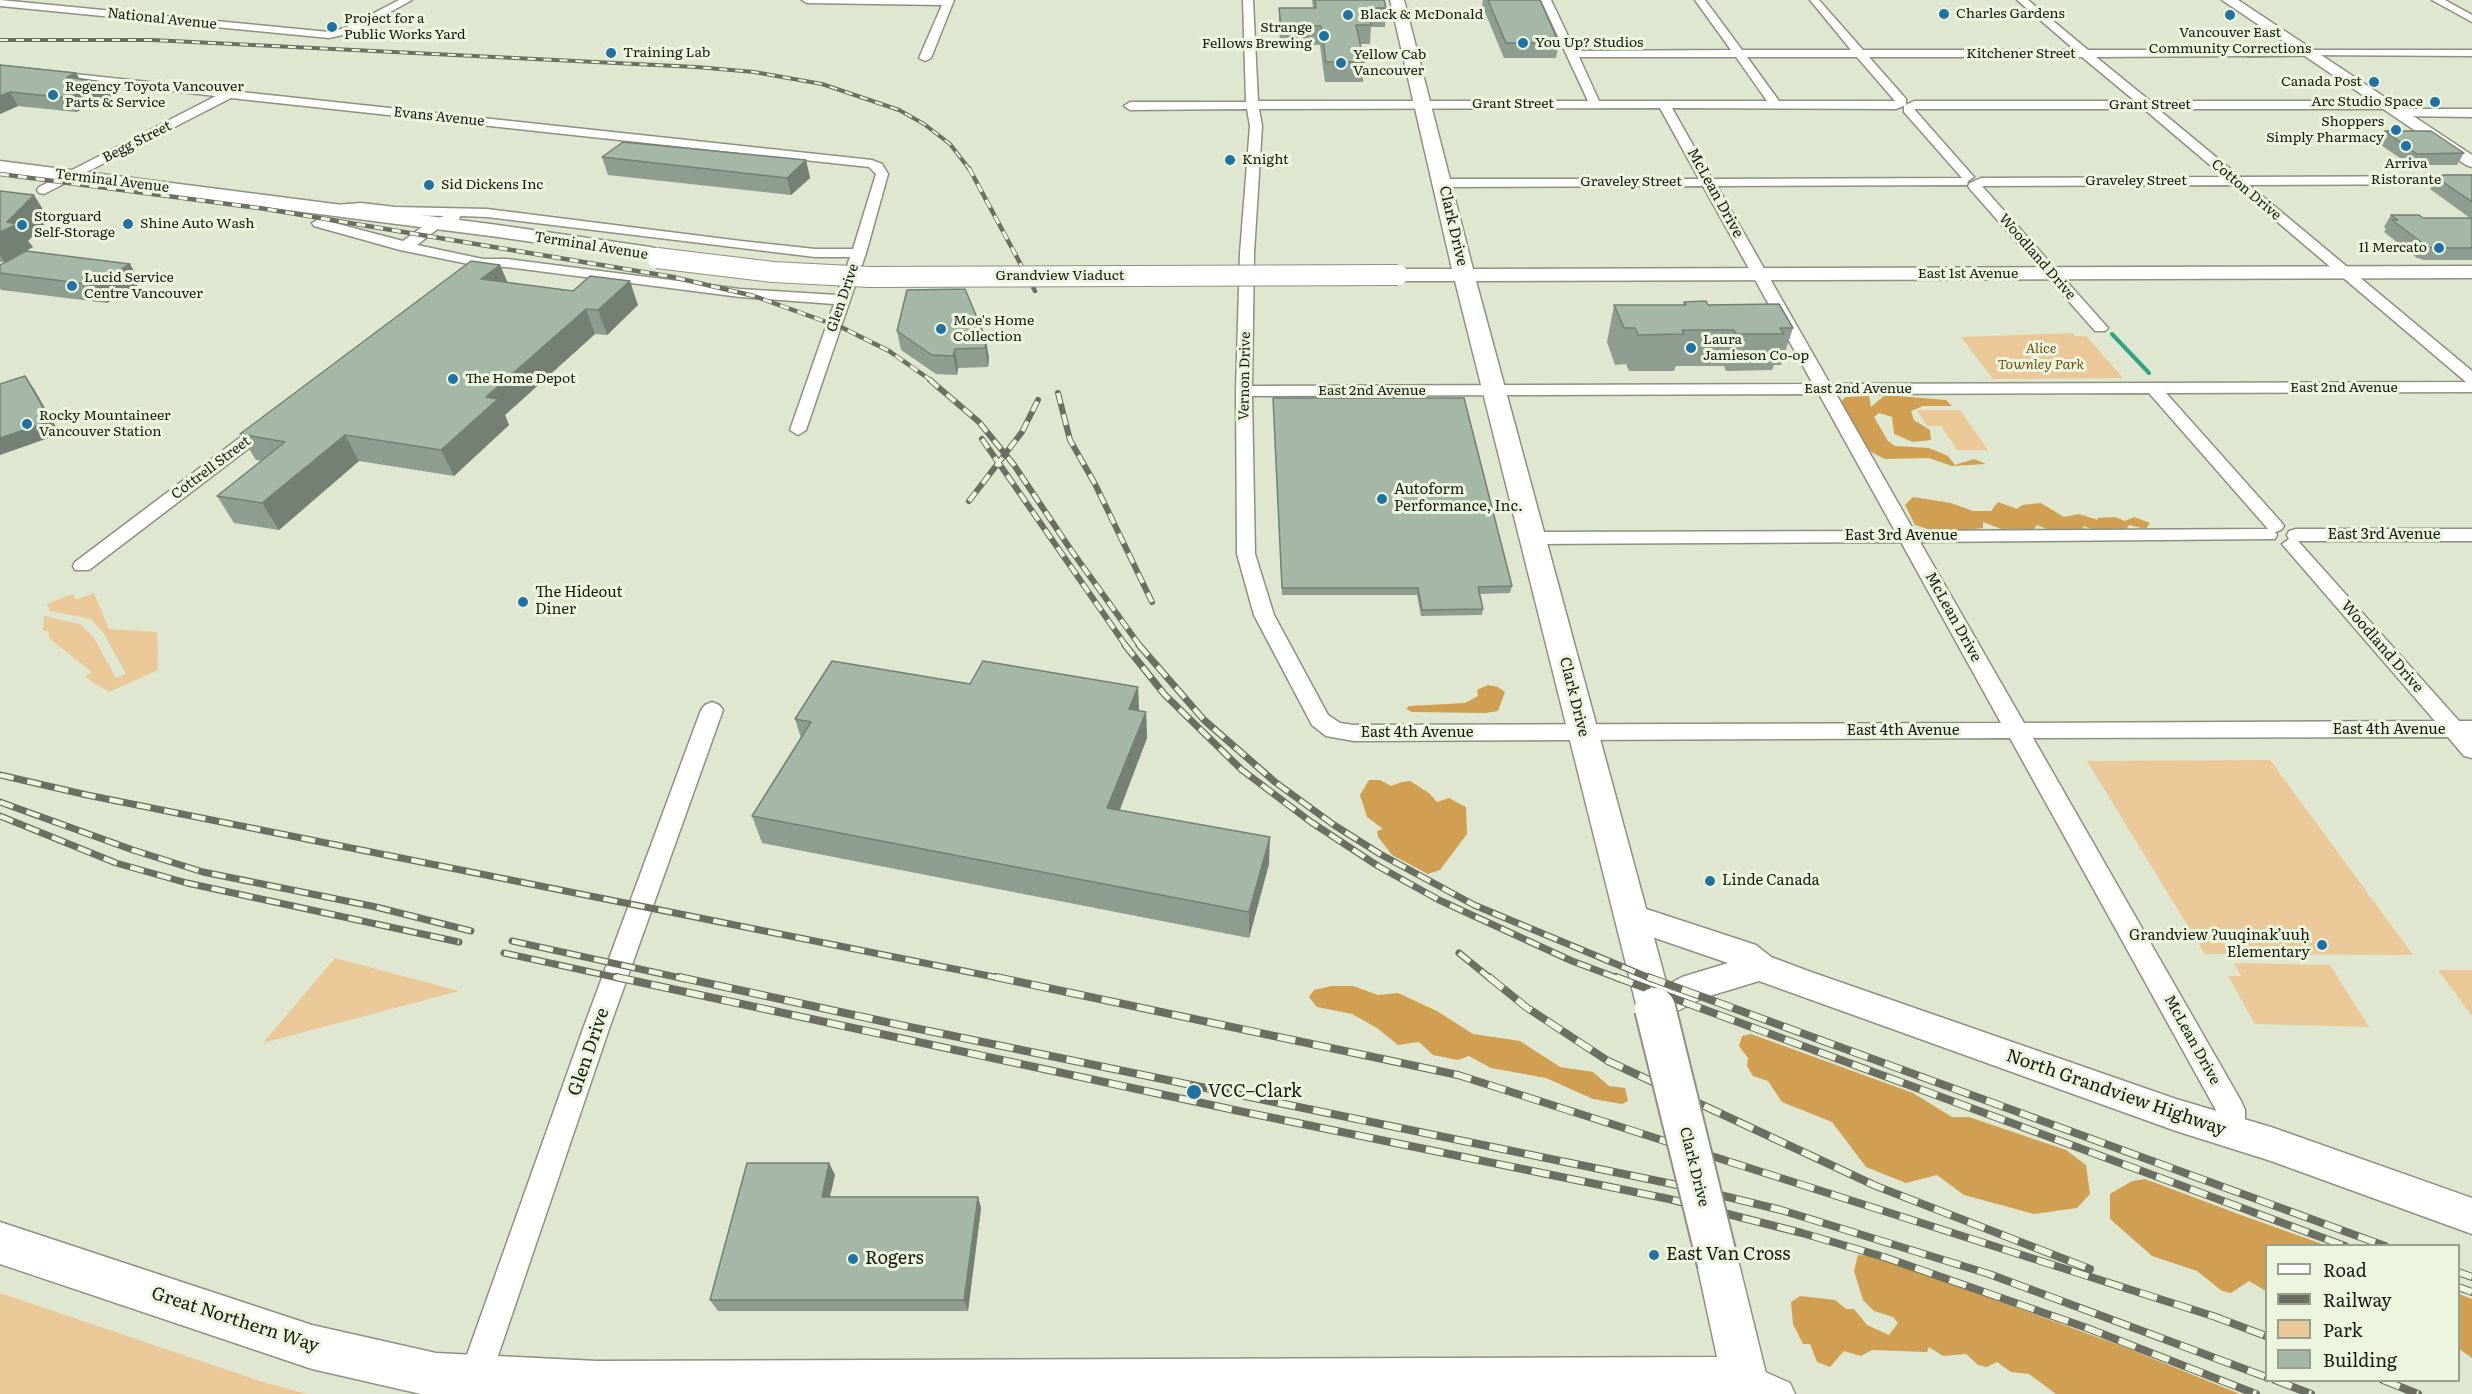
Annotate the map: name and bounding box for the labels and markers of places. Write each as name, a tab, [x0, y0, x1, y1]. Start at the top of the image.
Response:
place label: Charles Gardens	[1956, 6, 2065, 22]
place label: Black & McDonald	[1360, 7, 1483, 23]
marker: Charles Gardens	[1937, 7, 1951, 21]
marker: Black & McDonald	[1341, 8, 1355, 22]
marker: Vancouver East Community Corrections	[2223, 8, 2237, 22]
place label: Project for a Public Works Yard	[344, 11, 466, 44]
marker: Project for a Public Works Yard	[325, 20, 339, 34]
place label: Strange Fellows Brewing	[1202, 20, 1312, 52]
place label: Vancouver East Community Corrections	[2149, 25, 2311, 57]
marker: Strange Fellows Brewing	[1317, 29, 1331, 43]
place label: You Up? Studios	[1535, 35, 1643, 51]
marker: You Up? Studios	[1516, 36, 1530, 50]
place label: Training Lab	[623, 45, 710, 61]
marker: Training Lab	[604, 46, 618, 60]
place label: Yellow Cab Vancouver	[1353, 47, 1426, 80]
marker: Yellow Cab Vancouver	[1334, 56, 1348, 70]
place label: Canada Post	[2281, 74, 2362, 90]
marker: Canada Post	[2367, 75, 2381, 89]
place label: Regency Toyota Vancouver Parts & Service	[65, 79, 244, 112]
marker: Regency Toyota Vancouver Parts & Service	[46, 88, 60, 102]
place label: Arc Studio Space	[2311, 94, 2423, 110]
marker: Arc Studio Space	[2428, 95, 2442, 109]
place label: Shoppers Simply Pharmacy	[2266, 114, 2384, 146]
marker: Shoppers Simply Pharmacy	[2389, 123, 2403, 137]
marker: Arriva Ristorante	[2399, 139, 2413, 153]
place label: Knight	[1242, 152, 1289, 168]
marker: Knight	[1223, 153, 1237, 167]
place label: Arriva Ristorante	[2371, 156, 2441, 188]
place label: Sid Dickens Inc	[441, 177, 543, 193]
marker: Sid Dickens Inc	[422, 178, 436, 192]
place label: Storguard Self-Storage	[34, 209, 115, 242]
place label: Shine Auto Wash	[140, 216, 254, 232]
marker: Shine Auto Wash	[121, 217, 135, 231]
marker: Storguard Self-Storage	[15, 218, 29, 232]
place label: Il Mercato	[2359, 240, 2427, 256]
marker: Il Mercato	[2432, 241, 2446, 255]
place label: Lucid Service Centre Vancouver	[84, 270, 203, 302]
marker: Lucid Service Centre Vancouver	[65, 279, 79, 293]
place label: Moe's Home Collection	[953, 313, 1034, 346]
marker: Moe's Home Collection	[934, 322, 948, 336]
place label: Laura Jamieson Co-op	[1703, 332, 1809, 364]
marker: Laura Jamieson Co-op	[1684, 341, 1698, 355]
place label: The Home Depot	[465, 371, 576, 387]
marker: The Home Depot	[446, 372, 460, 386]
place label: Rocky Mountaineer Vancouver Station	[39, 408, 171, 440]
marker: Rocky Mountaineer Vancouver Station	[20, 417, 34, 431]
place label: Autoform Performance, Inc.	[1394, 481, 1523, 516]
marker: Autoform Performance, Inc.	[1375, 492, 1389, 506]
place label: The Hideout Diner	[535, 584, 622, 619]
marker: The Hideout Diner	[516, 595, 530, 609]
place label: Linde Canada	[1722, 872, 1820, 890]
marker: Linde Canada	[1703, 874, 1717, 888]
place label: Grandview ʔuuqinak’uuḥ Elementary	[2129, 927, 2310, 962]
marker: Grandview ʔuuqinak’uuḥ Elementary	[2315, 938, 2329, 952]
place label: VCC–Clark	[1208, 1081, 1302, 1103]
marker: VCC–Clark	[1185, 1083, 1203, 1101]
place label: East Van Cross	[1666, 1244, 1790, 1266]
place label: Rogers	[865, 1248, 924, 1270]
marker: East Van Cross	[1647, 1248, 1661, 1262]
marker: Rogers	[846, 1252, 860, 1266]

